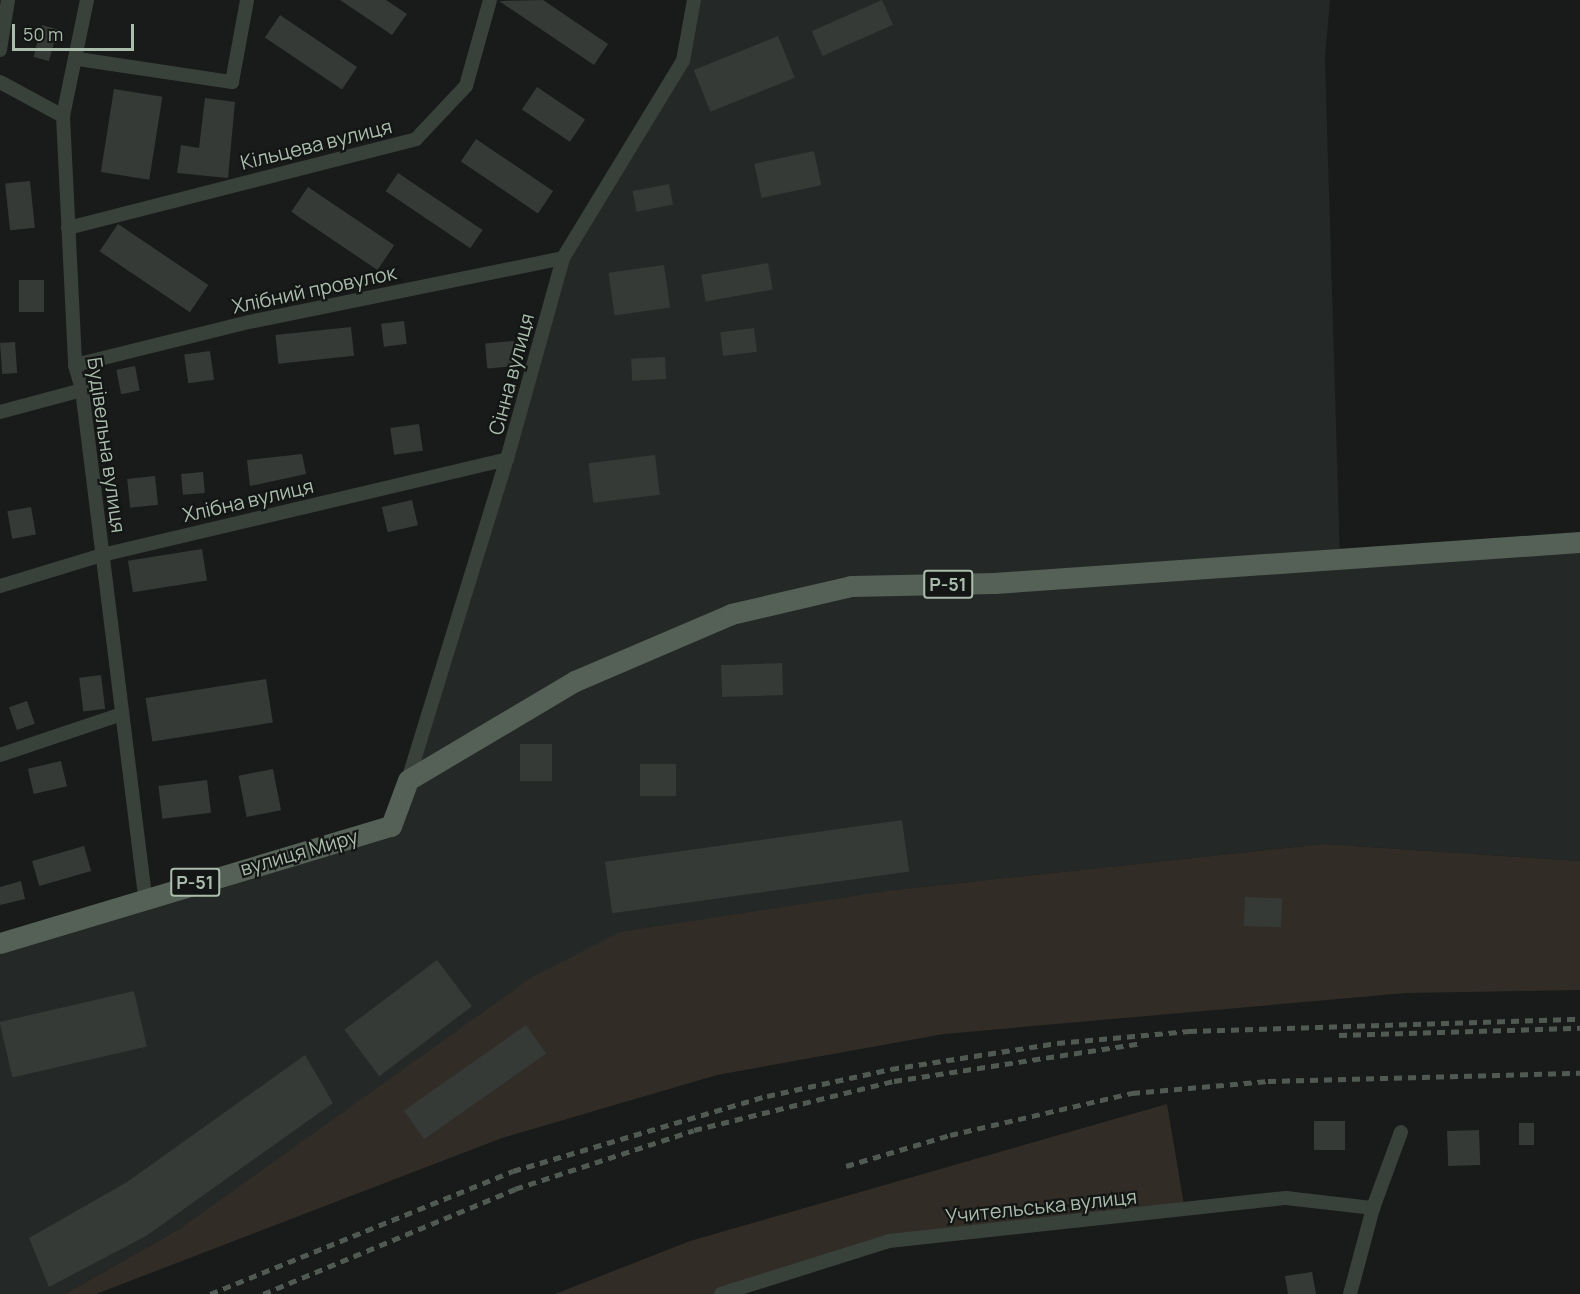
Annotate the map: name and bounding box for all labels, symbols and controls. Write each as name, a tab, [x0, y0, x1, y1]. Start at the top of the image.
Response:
scale bar	[15, 12, 136, 50]
text: 50 m	[23, 22, 63, 46]
street label: Кільцева вулиця	[238, 114, 394, 174]
street label: Хлібний провулок	[230, 260, 398, 318]
street label: Сінна вулиця	[483, 311, 539, 437]
street label: Будівельна вулиця	[83, 356, 131, 534]
street label: Хлібна вулиця	[180, 473, 316, 527]
road number: Р-51	[922, 569, 974, 599]
street label: вулиця Миру	[237, 824, 361, 880]
road number: Р-51	[170, 867, 220, 897]
street label: Учительська вулиця	[944, 1184, 1138, 1228]

